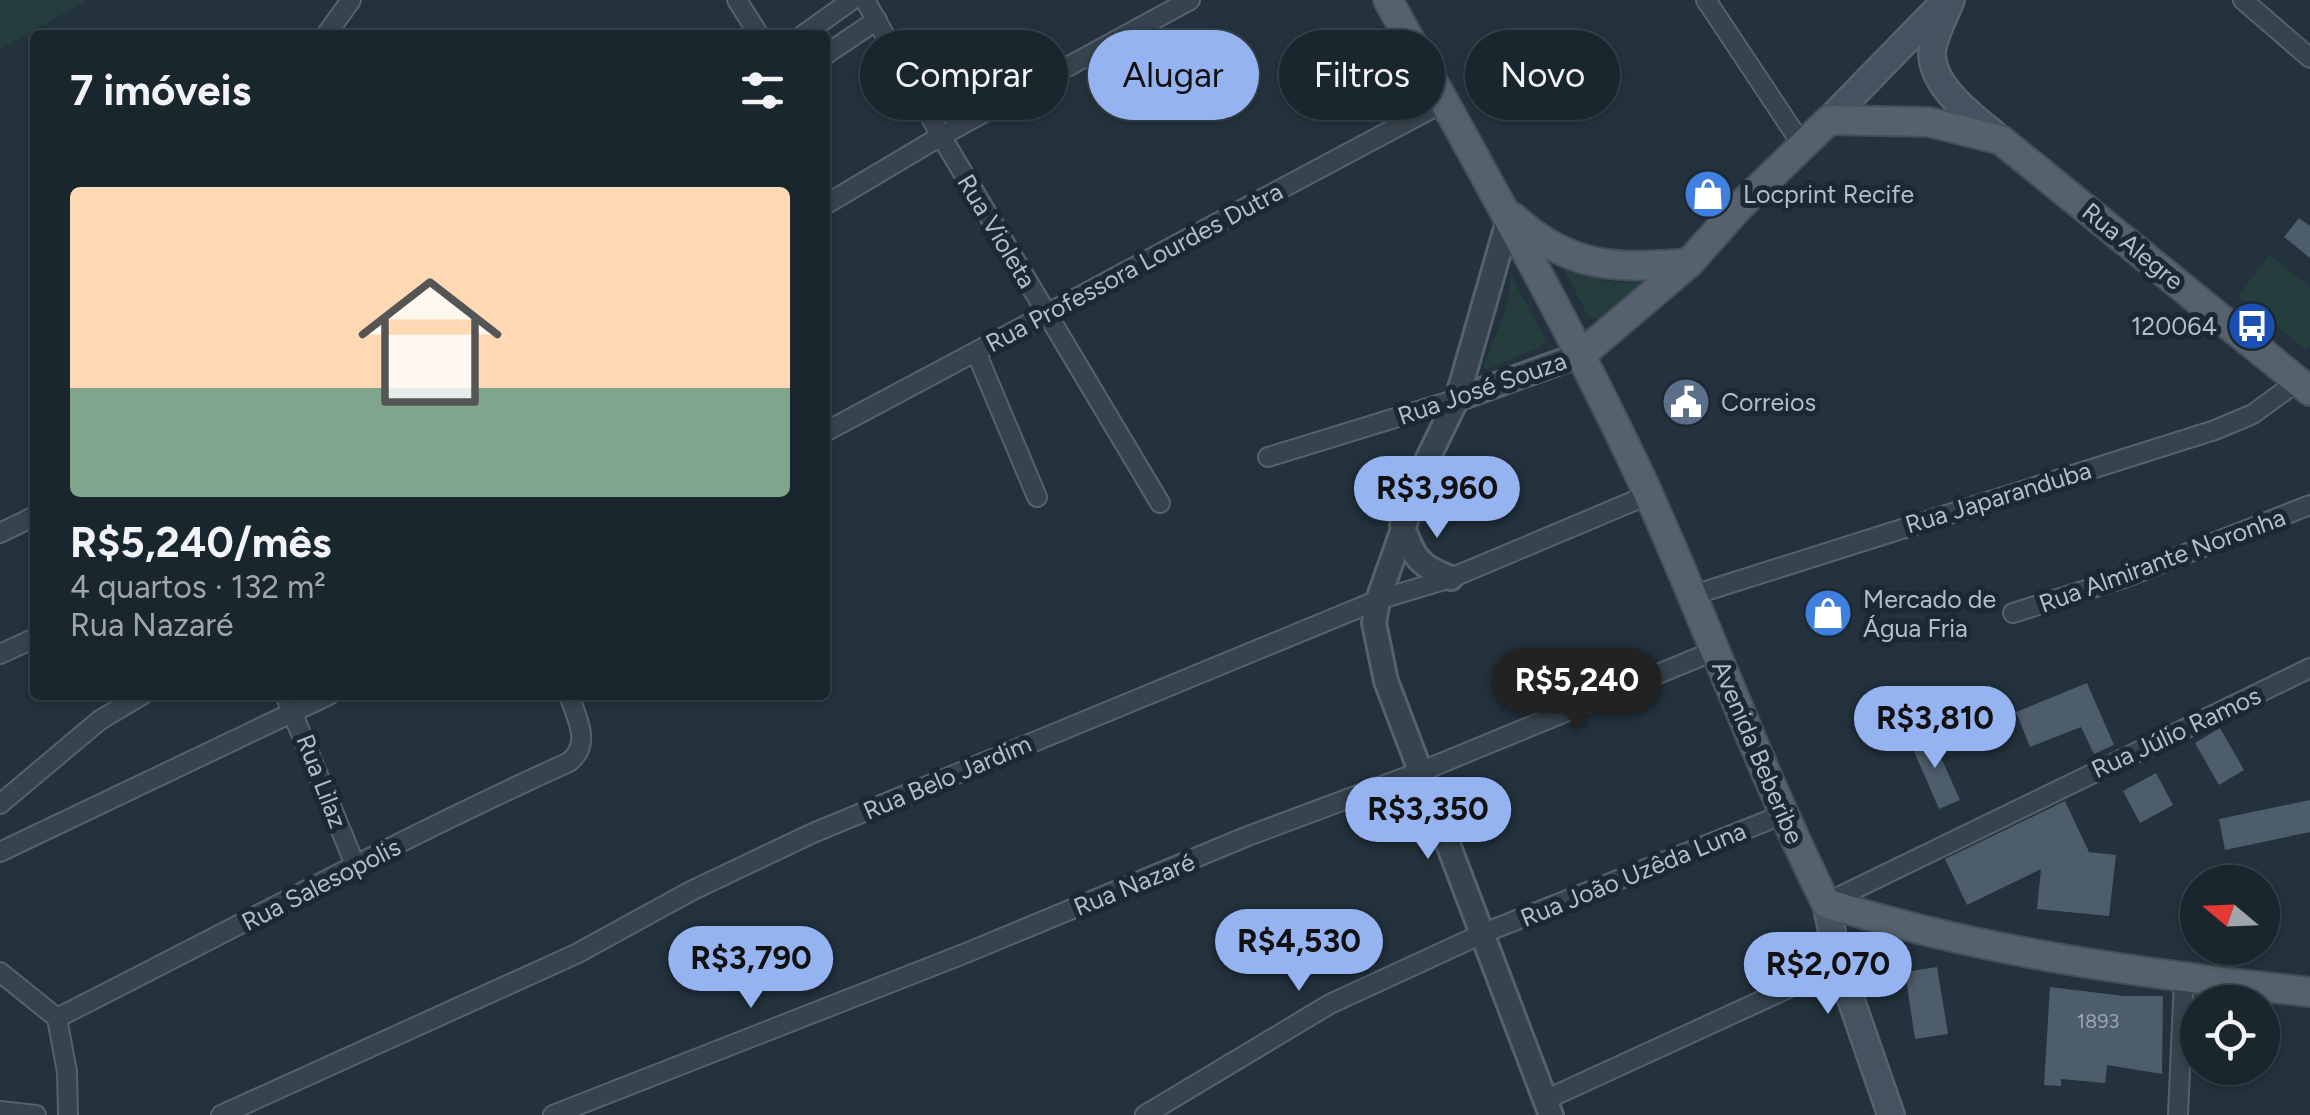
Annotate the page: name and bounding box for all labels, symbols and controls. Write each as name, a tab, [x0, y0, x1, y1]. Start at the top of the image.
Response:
chip: Comprar	[860, 30, 1068, 120]
chip: Alugar	[1088, 30, 1259, 120]
chip: Filtros	[1279, 30, 1445, 120]
chip: Novo	[1465, 30, 1620, 120]
icon: filters	[735, 63, 790, 118]
text: 7 imóveis	[70, 65, 251, 116]
shop icon: Locprint Recife	[1682, 168, 1734, 220]
street label: Rua Violeta	[951, 169, 1043, 293]
street label: Rua Professora Lourdes Dutra	[981, 176, 1287, 358]
place label: Locprint Recife	[1743, 179, 1914, 209]
street label: Rua Alegre	[2076, 196, 2190, 296]
icon: home	[340, 252, 520, 432]
bus stop icon: 120064	[2226, 300, 2278, 352]
place label: 120064	[2131, 311, 2217, 341]
street label: Rua José Souza	[1394, 345, 1570, 431]
public building icon: Correios	[1660, 376, 1712, 428]
place label: Correios	[1721, 387, 1816, 417]
street label: Rua Japaranduba	[1901, 454, 2095, 540]
pin: R$3,960	[1345, 456, 1529, 541]
text: R$3,960	[1376, 469, 1498, 507]
street label: Rua Almirante Noronha	[2035, 501, 2289, 619]
text: R$5,240/mês	[70, 517, 331, 568]
text: 4 quartos · 132 m²	[70, 568, 326, 606]
place label: Mercado de Água Fria	[1863, 584, 1996, 643]
shop icon: Mercado de Água Fria	[1802, 587, 1854, 639]
text: Rua Nazaré	[70, 606, 234, 644]
pin: R$5,240	[1485, 648, 1669, 733]
street label: Avenida Beberibe	[1706, 656, 1810, 848]
text: R$5,240	[1515, 661, 1639, 699]
street label: Rua Júlio Ramos	[2087, 680, 2265, 784]
pin: R$3,810	[1843, 686, 2027, 771]
text: R$3,810	[1876, 699, 1994, 737]
street label: Rua Belo Jardim	[859, 728, 1035, 826]
street label: Rua Lilaz	[290, 730, 354, 832]
pin: R$3,350	[1336, 777, 1520, 862]
text: R$3,350	[1367, 790, 1489, 828]
street label: Rua João Uzêda Luna	[1516, 815, 1750, 933]
street label: Rua Salesopolis	[237, 831, 405, 937]
street label: Rua Nazaré	[1069, 846, 1199, 922]
north arrow	[2180, 865, 2280, 965]
map controls	[2180, 865, 2280, 1085]
pin: R$4,530	[1207, 909, 1391, 994]
text: R$4,530	[1237, 922, 1361, 960]
pin: R$3,790	[659, 926, 843, 1011]
pin: R$2,070	[1736, 932, 1920, 1017]
text: R$3,790	[690, 939, 812, 977]
text: R$2,070	[1766, 945, 1890, 983]
button: locate	[2180, 985, 2280, 1085]
house number: 1893	[2077, 1009, 2119, 1033]

